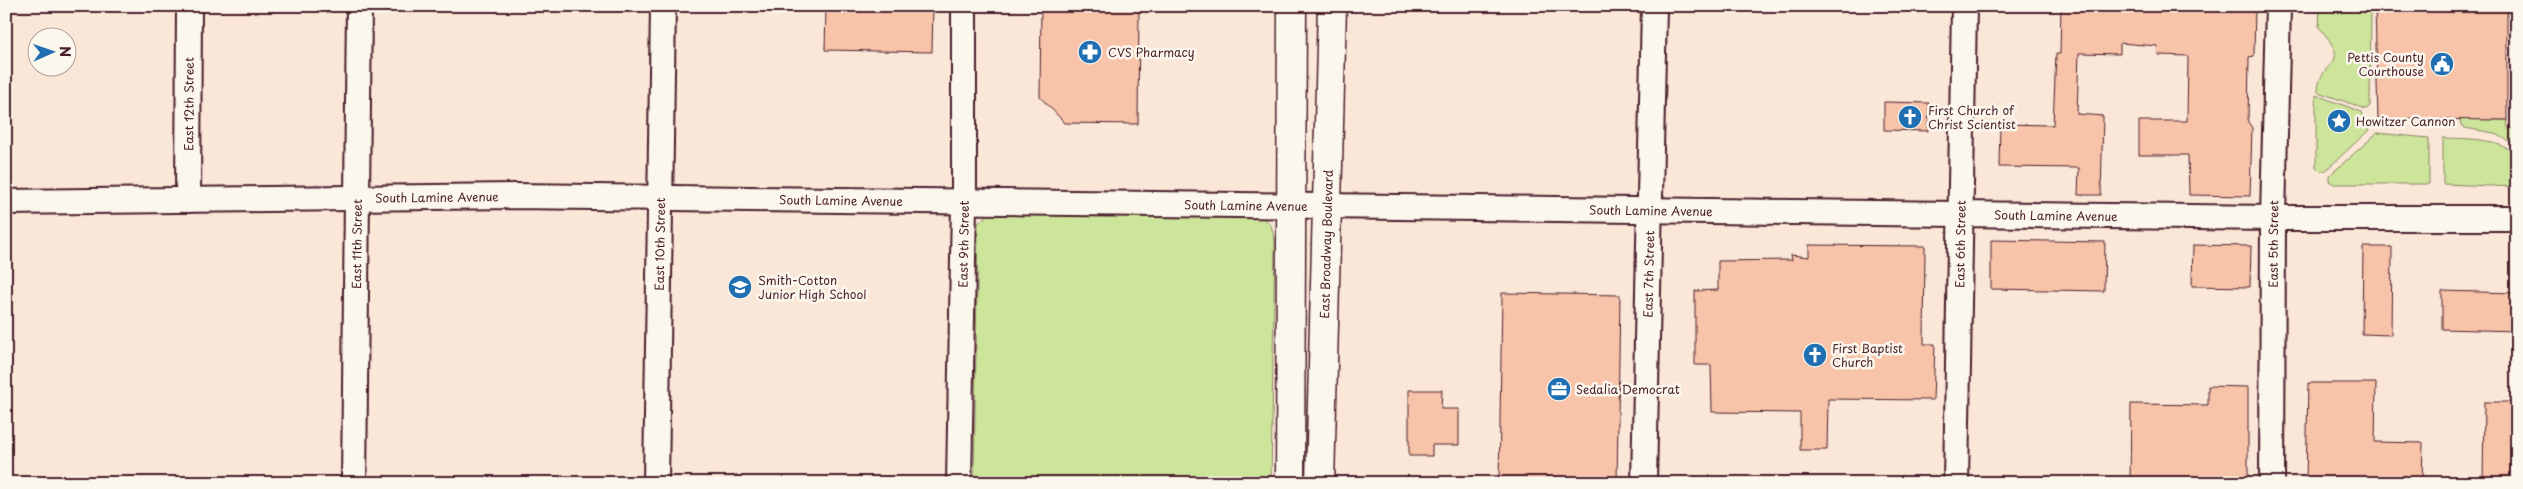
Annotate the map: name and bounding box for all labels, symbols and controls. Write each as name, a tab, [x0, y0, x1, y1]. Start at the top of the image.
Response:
north arrow	[28, 28, 78, 78]
pharmacy icon: CVS Pharmacy	[1077, 39, 1103, 65]
place label: CVS Pharmacy	[1108, 43, 1195, 61]
text: N	[55, 46, 76, 57]
place label: Pettis County Courthouse	[2347, 48, 2424, 80]
public building icon: Pettis County Courthouse	[2429, 51, 2455, 77]
street label: East 12th Street	[179, 57, 198, 151]
place label: First Church of Christ Scientist	[1928, 101, 2016, 133]
church icon: First Church of Christ Scientist	[1897, 104, 1923, 130]
place icon: Howitzer Cannon	[2326, 108, 2352, 134]
place label: Howitzer Cannon	[2356, 112, 2456, 130]
street label: East Broadway Boulevard	[1315, 169, 1337, 319]
street label: South Lamine Avenue	[375, 187, 499, 207]
street label: South Lamine Avenue	[779, 190, 903, 210]
street label: South Lamine Avenue	[1184, 195, 1308, 215]
street label: East 10th Street	[650, 197, 669, 291]
street label: East 11th Street	[347, 199, 366, 289]
street label: East 9th Street	[953, 200, 973, 288]
street label: South Lamine Avenue	[1589, 200, 1713, 220]
street label: East 6th Street	[1950, 200, 1970, 288]
street label: East 5th Street	[2264, 200, 2282, 288]
street label: South Lamine Avenue	[1994, 206, 2118, 225]
street label: East 7th Street	[1638, 230, 1658, 318]
place label: Smith-Cotton Junior High School	[758, 271, 867, 303]
school or university icon: Smith-Cotton Junior High School	[727, 274, 753, 300]
place label: First Baptist Church	[1832, 339, 1903, 371]
church icon: First Baptist Church	[1802, 342, 1828, 368]
office icon: Sedalia Democrat	[1546, 376, 1572, 402]
place label: Sedalia Democrat	[1576, 380, 1680, 398]

